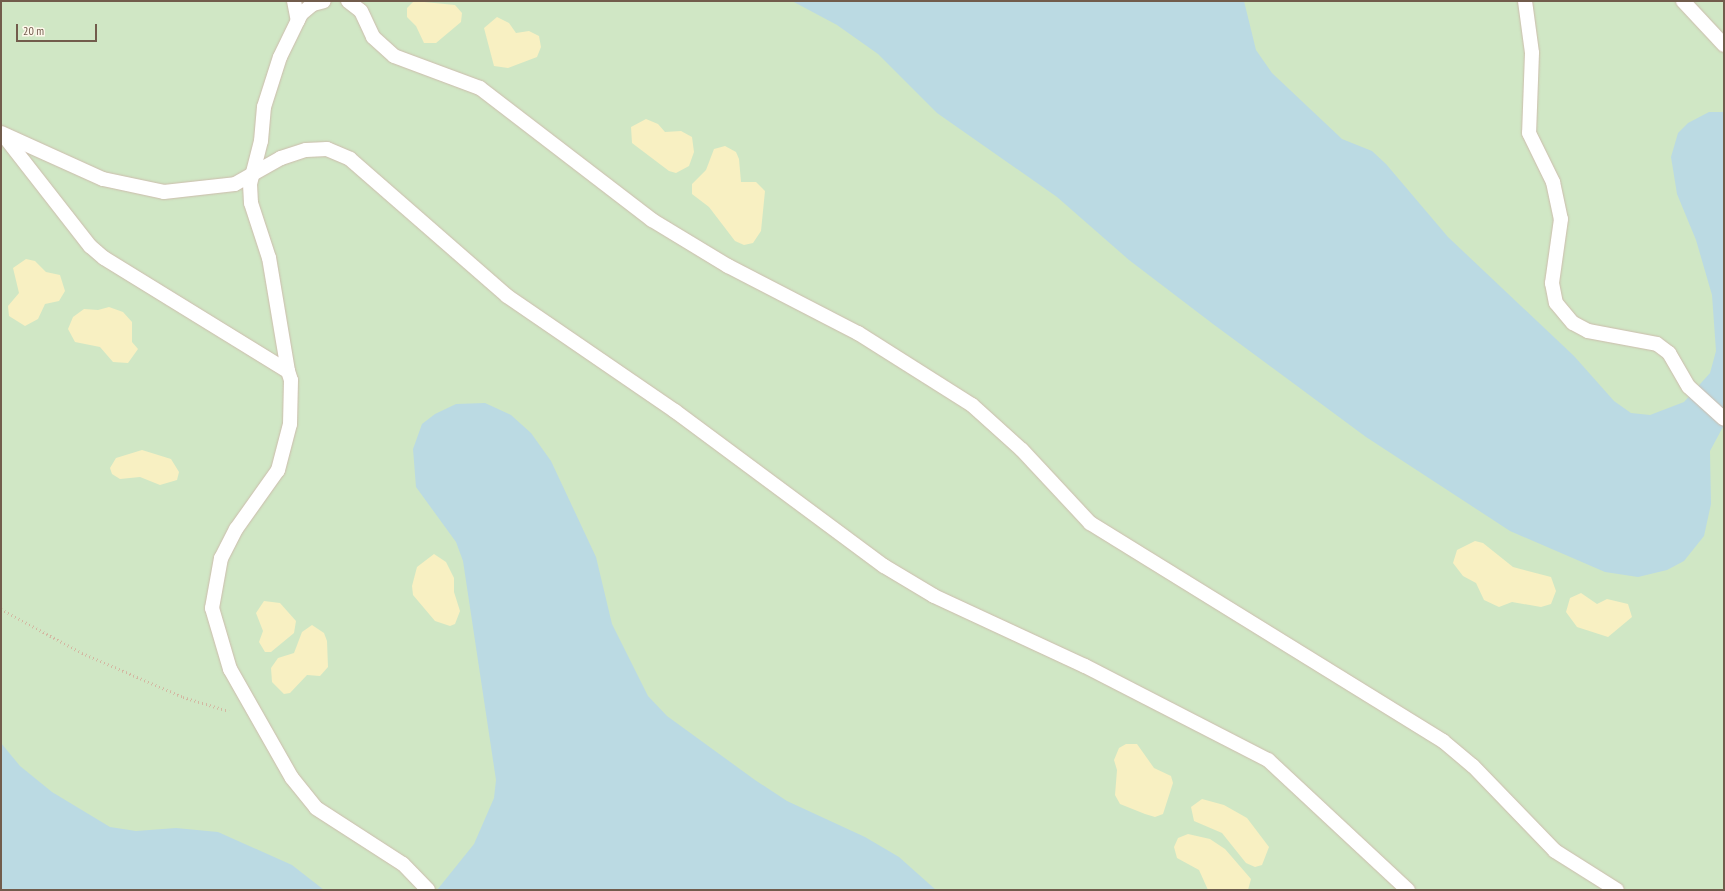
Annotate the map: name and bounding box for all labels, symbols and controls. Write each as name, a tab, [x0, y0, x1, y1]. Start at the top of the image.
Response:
scale bar	[18, 16, 99, 42]
text: 20 m	[23, 23, 44, 38]

